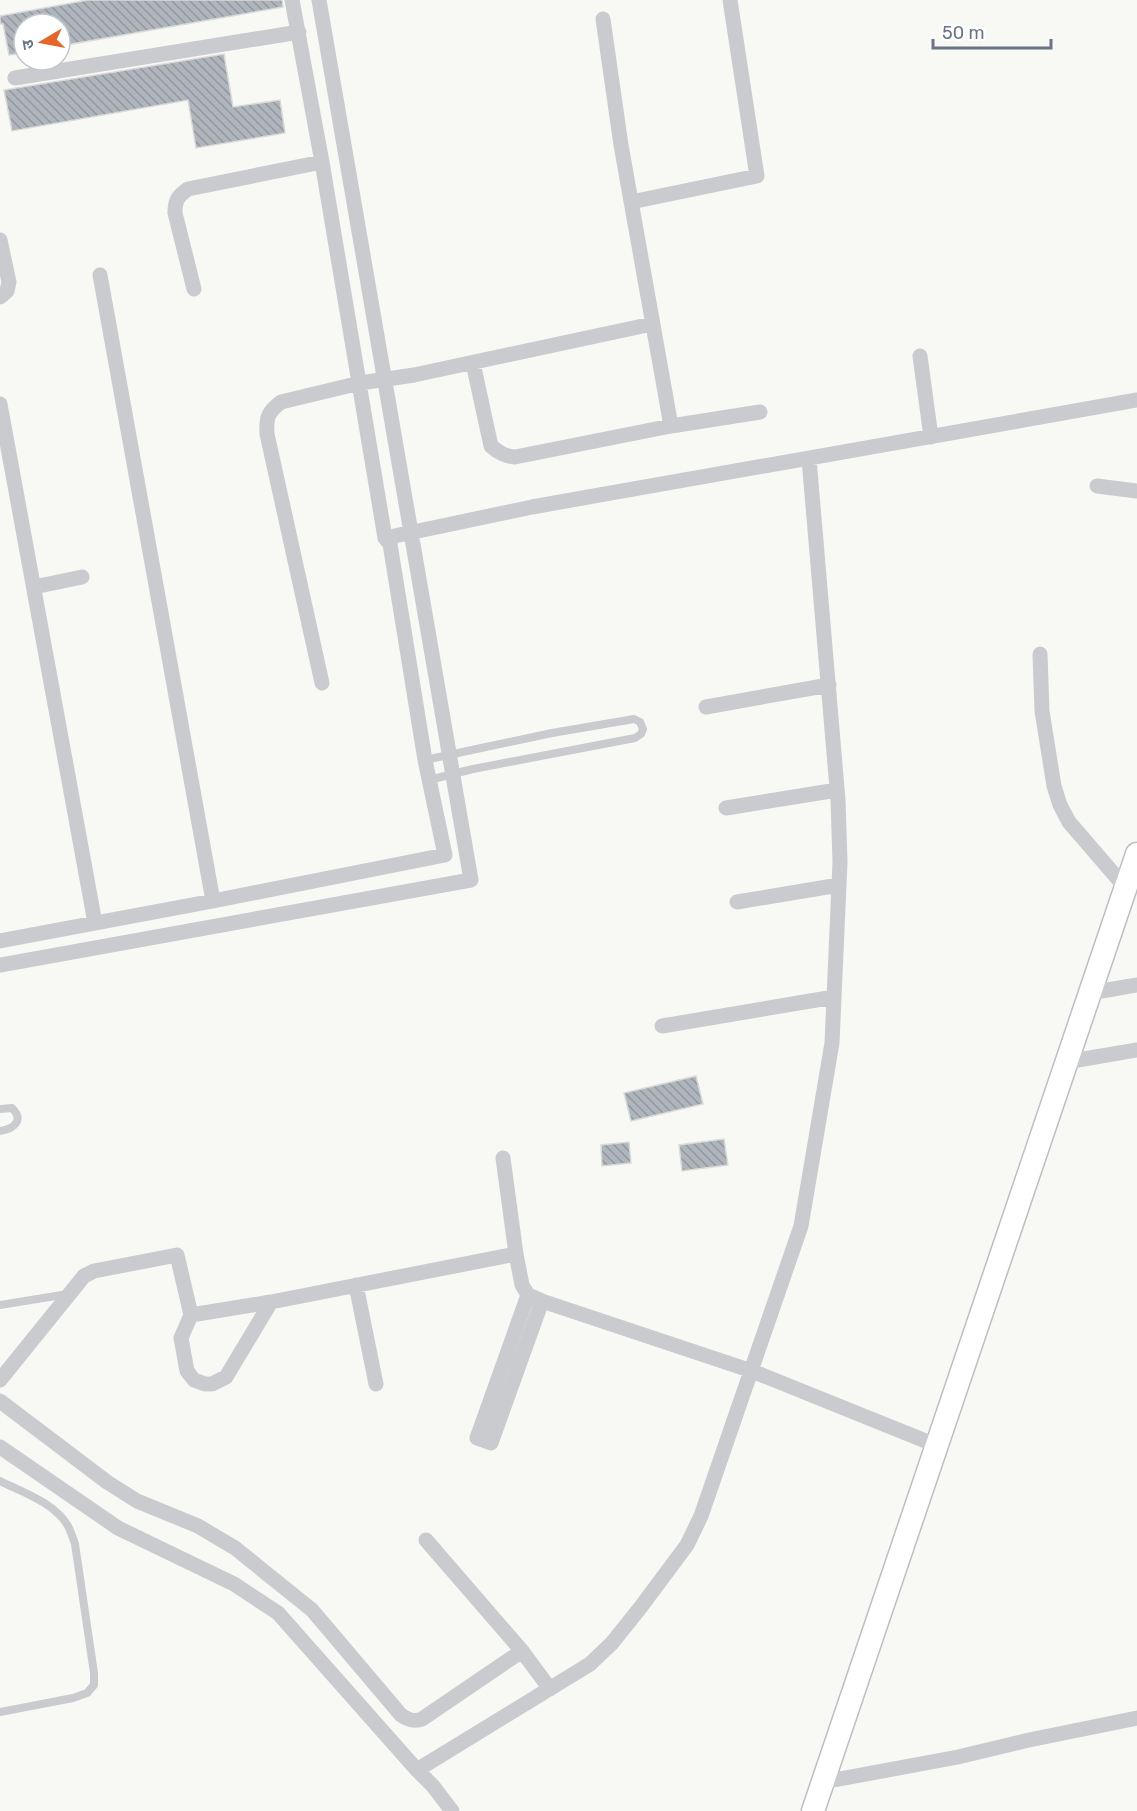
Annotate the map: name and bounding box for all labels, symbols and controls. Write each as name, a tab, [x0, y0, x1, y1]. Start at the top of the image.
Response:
north arrow	[12, 12, 72, 72]
scale bar	[933, 12, 1052, 50]
text: 50 m	[942, 22, 985, 44]
text: उ	[17, 38, 38, 51]

